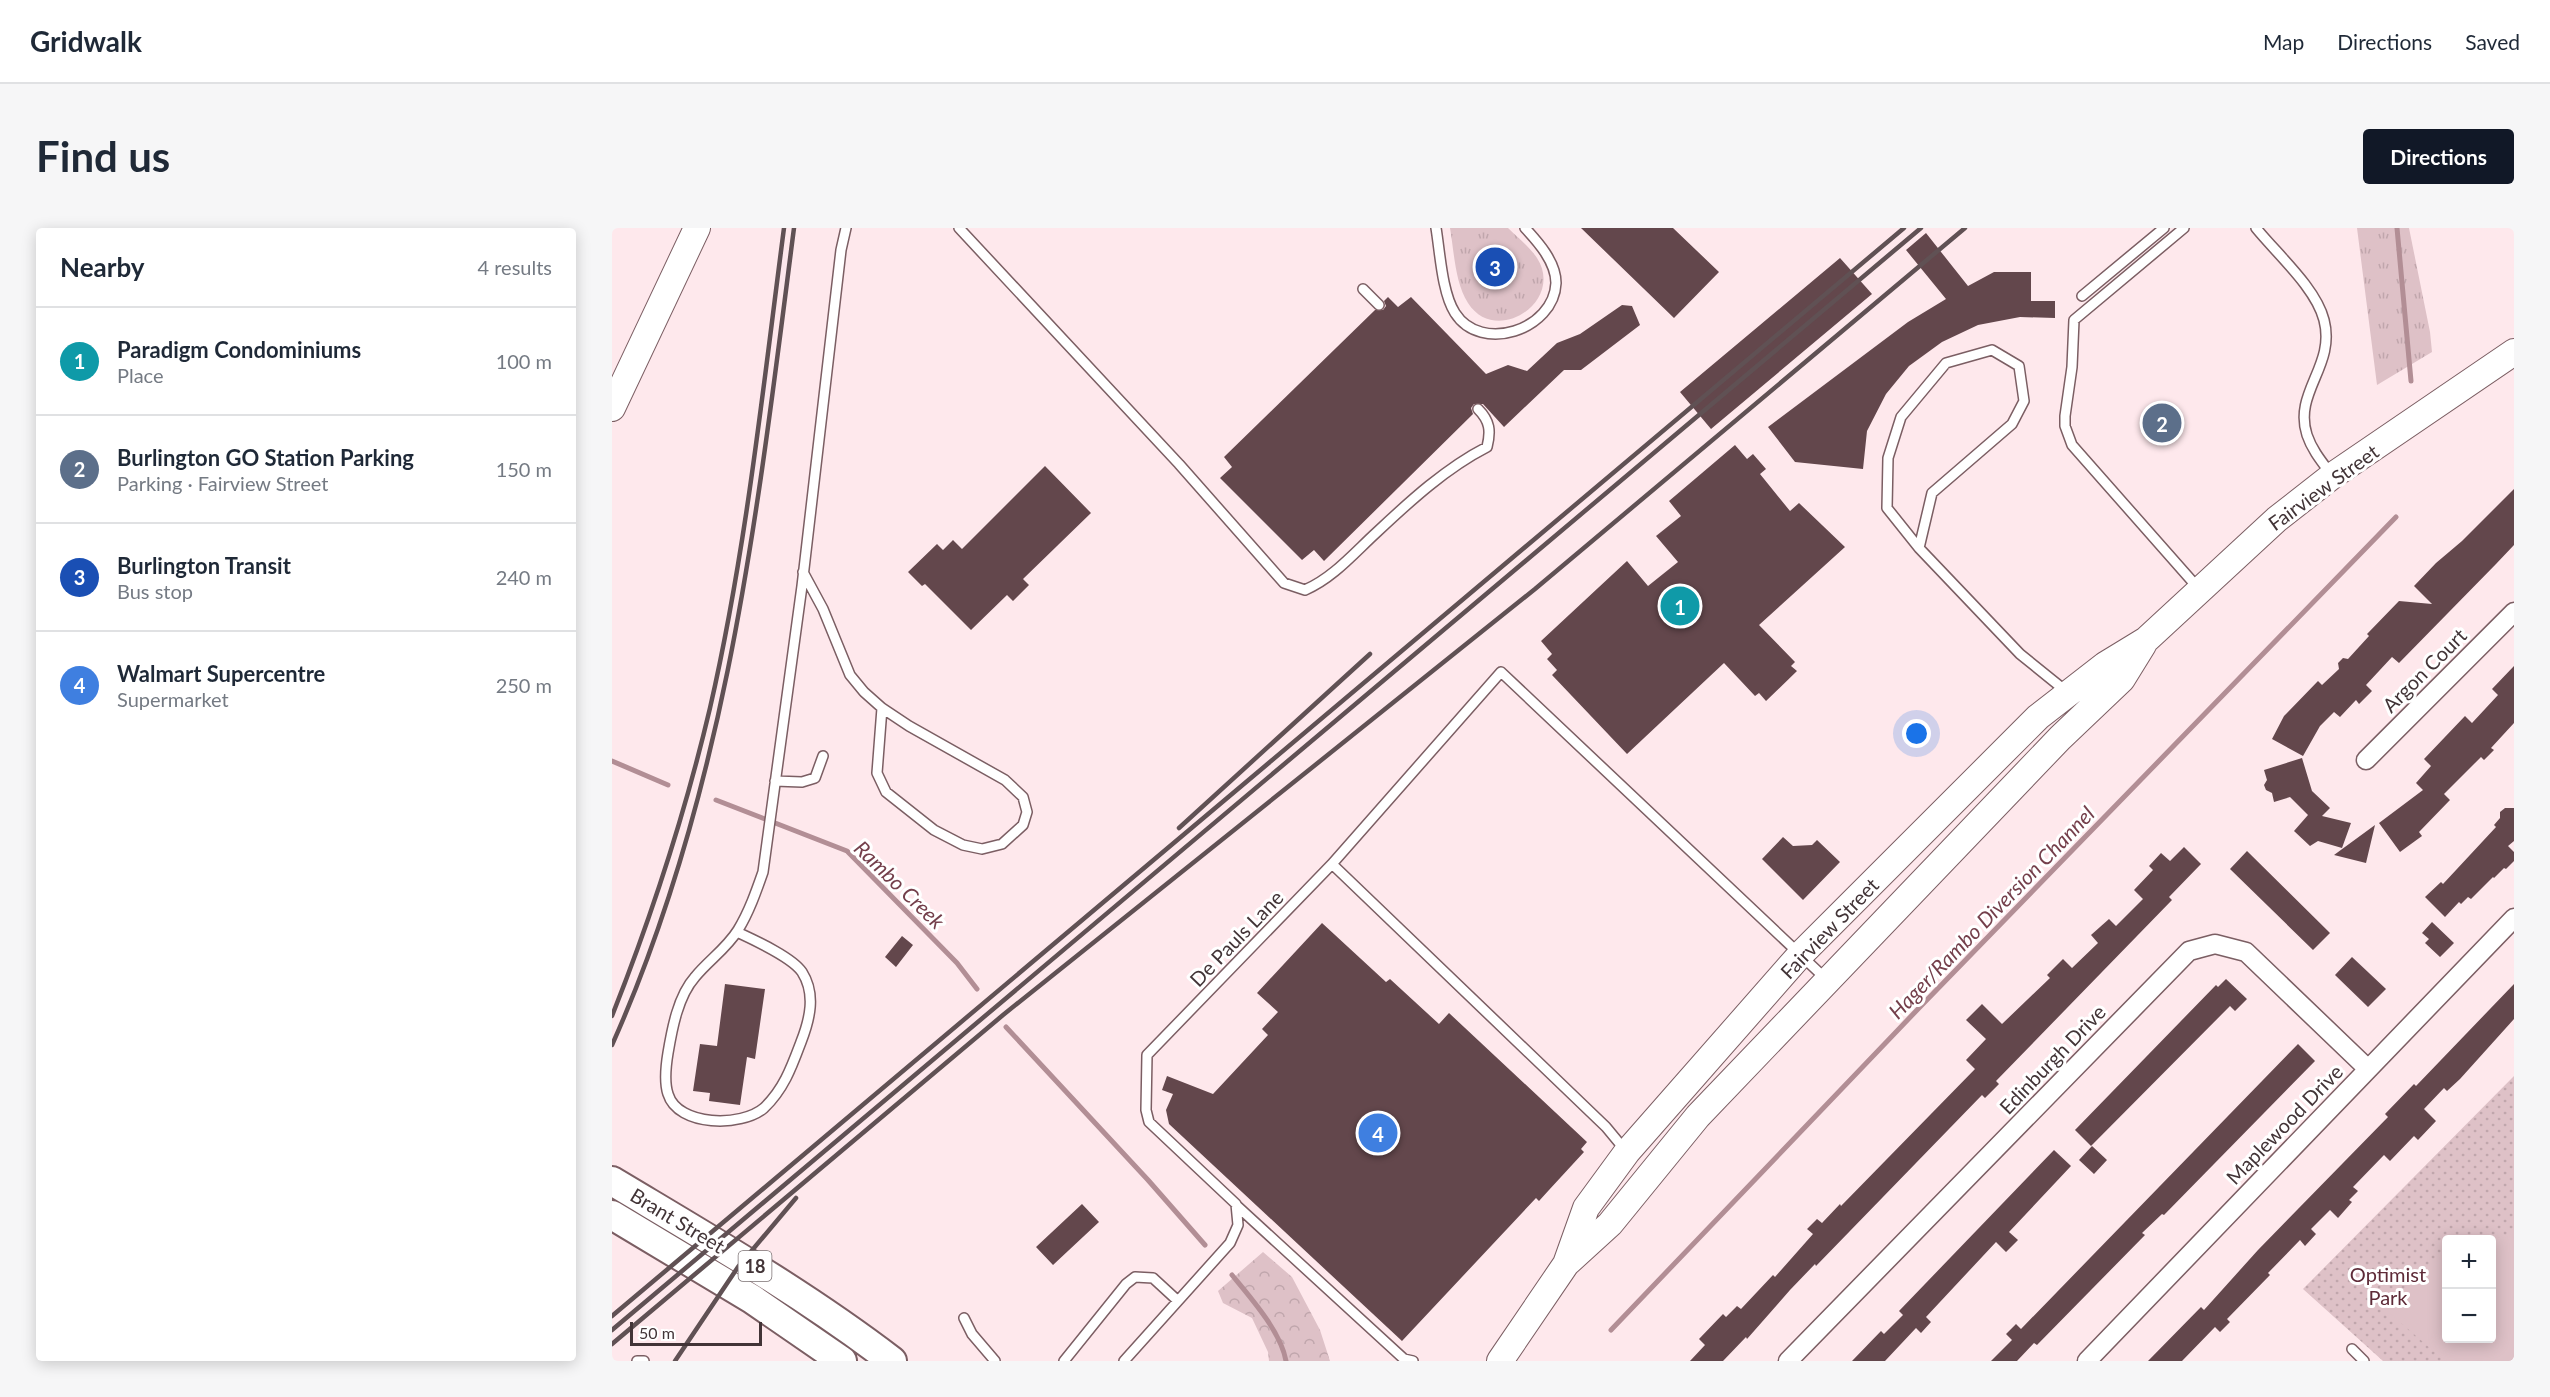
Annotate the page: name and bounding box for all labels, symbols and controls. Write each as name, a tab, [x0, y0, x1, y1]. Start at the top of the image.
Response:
text: Gridwalk	[30, 24, 142, 58]
text: Map	[2263, 29, 2304, 54]
text: Directions	[2337, 29, 2432, 54]
text: Saved	[2465, 29, 2520, 54]
button: Directions	[2363, 129, 2514, 184]
text: Find us	[36, 131, 170, 181]
pin: 3	[1476, 244, 1514, 290]
text: Nearby	[60, 251, 145, 283]
text: 4 results	[477, 255, 552, 279]
text: Paradigm Condominiums	[117, 336, 361, 363]
text: 1	[74, 349, 85, 373]
text: 100 m	[496, 349, 552, 373]
text: Place	[117, 363, 164, 387]
pin: 2	[2142, 400, 2182, 446]
street label: Fairview Street	[2263, 439, 2383, 535]
text: Burlington GO Station Parking	[117, 444, 414, 471]
text: 2	[74, 457, 85, 481]
text: 150 m	[496, 457, 552, 481]
text: Parking · Fairview Street	[117, 471, 328, 495]
text: Burlington Transit	[117, 552, 291, 579]
text: 3	[74, 565, 85, 589]
text: 240 m	[496, 565, 552, 589]
text: Bus stop	[117, 579, 193, 603]
pin: 1	[1660, 584, 1700, 628]
street label: Argon Court	[2377, 623, 2471, 717]
text: Walmart Supercentre	[117, 660, 325, 687]
text: 4	[74, 673, 85, 697]
text: 250 m	[496, 673, 552, 697]
text: Supermarket	[117, 687, 229, 711]
your location	[1902, 719, 1931, 748]
water label: Hager/Rambo Diversion Channel	[1883, 801, 2099, 1023]
water label: Rambo Creek	[850, 835, 951, 934]
street label: Fairview Street	[1775, 873, 1883, 983]
street label: De Pauls Lane	[1184, 885, 1288, 991]
street label: Edinburgh Drive	[1994, 1000, 2110, 1118]
street label: Maplewood Drive	[2221, 1059, 2347, 1189]
pin: 4	[1358, 1110, 1398, 1156]
street label: Brant Street	[626, 1182, 730, 1258]
map controls	[2442, 1235, 2496, 1343]
button: +	[2442, 1235, 2496, 1289]
road number: 18	[738, 1251, 772, 1281]
park label: Optimist Park	[2350, 1262, 2426, 1309]
button: −	[2442, 1289, 2496, 1343]
scale bar	[630, 1319, 762, 1346]
text: 50 m	[639, 1323, 675, 1342]

